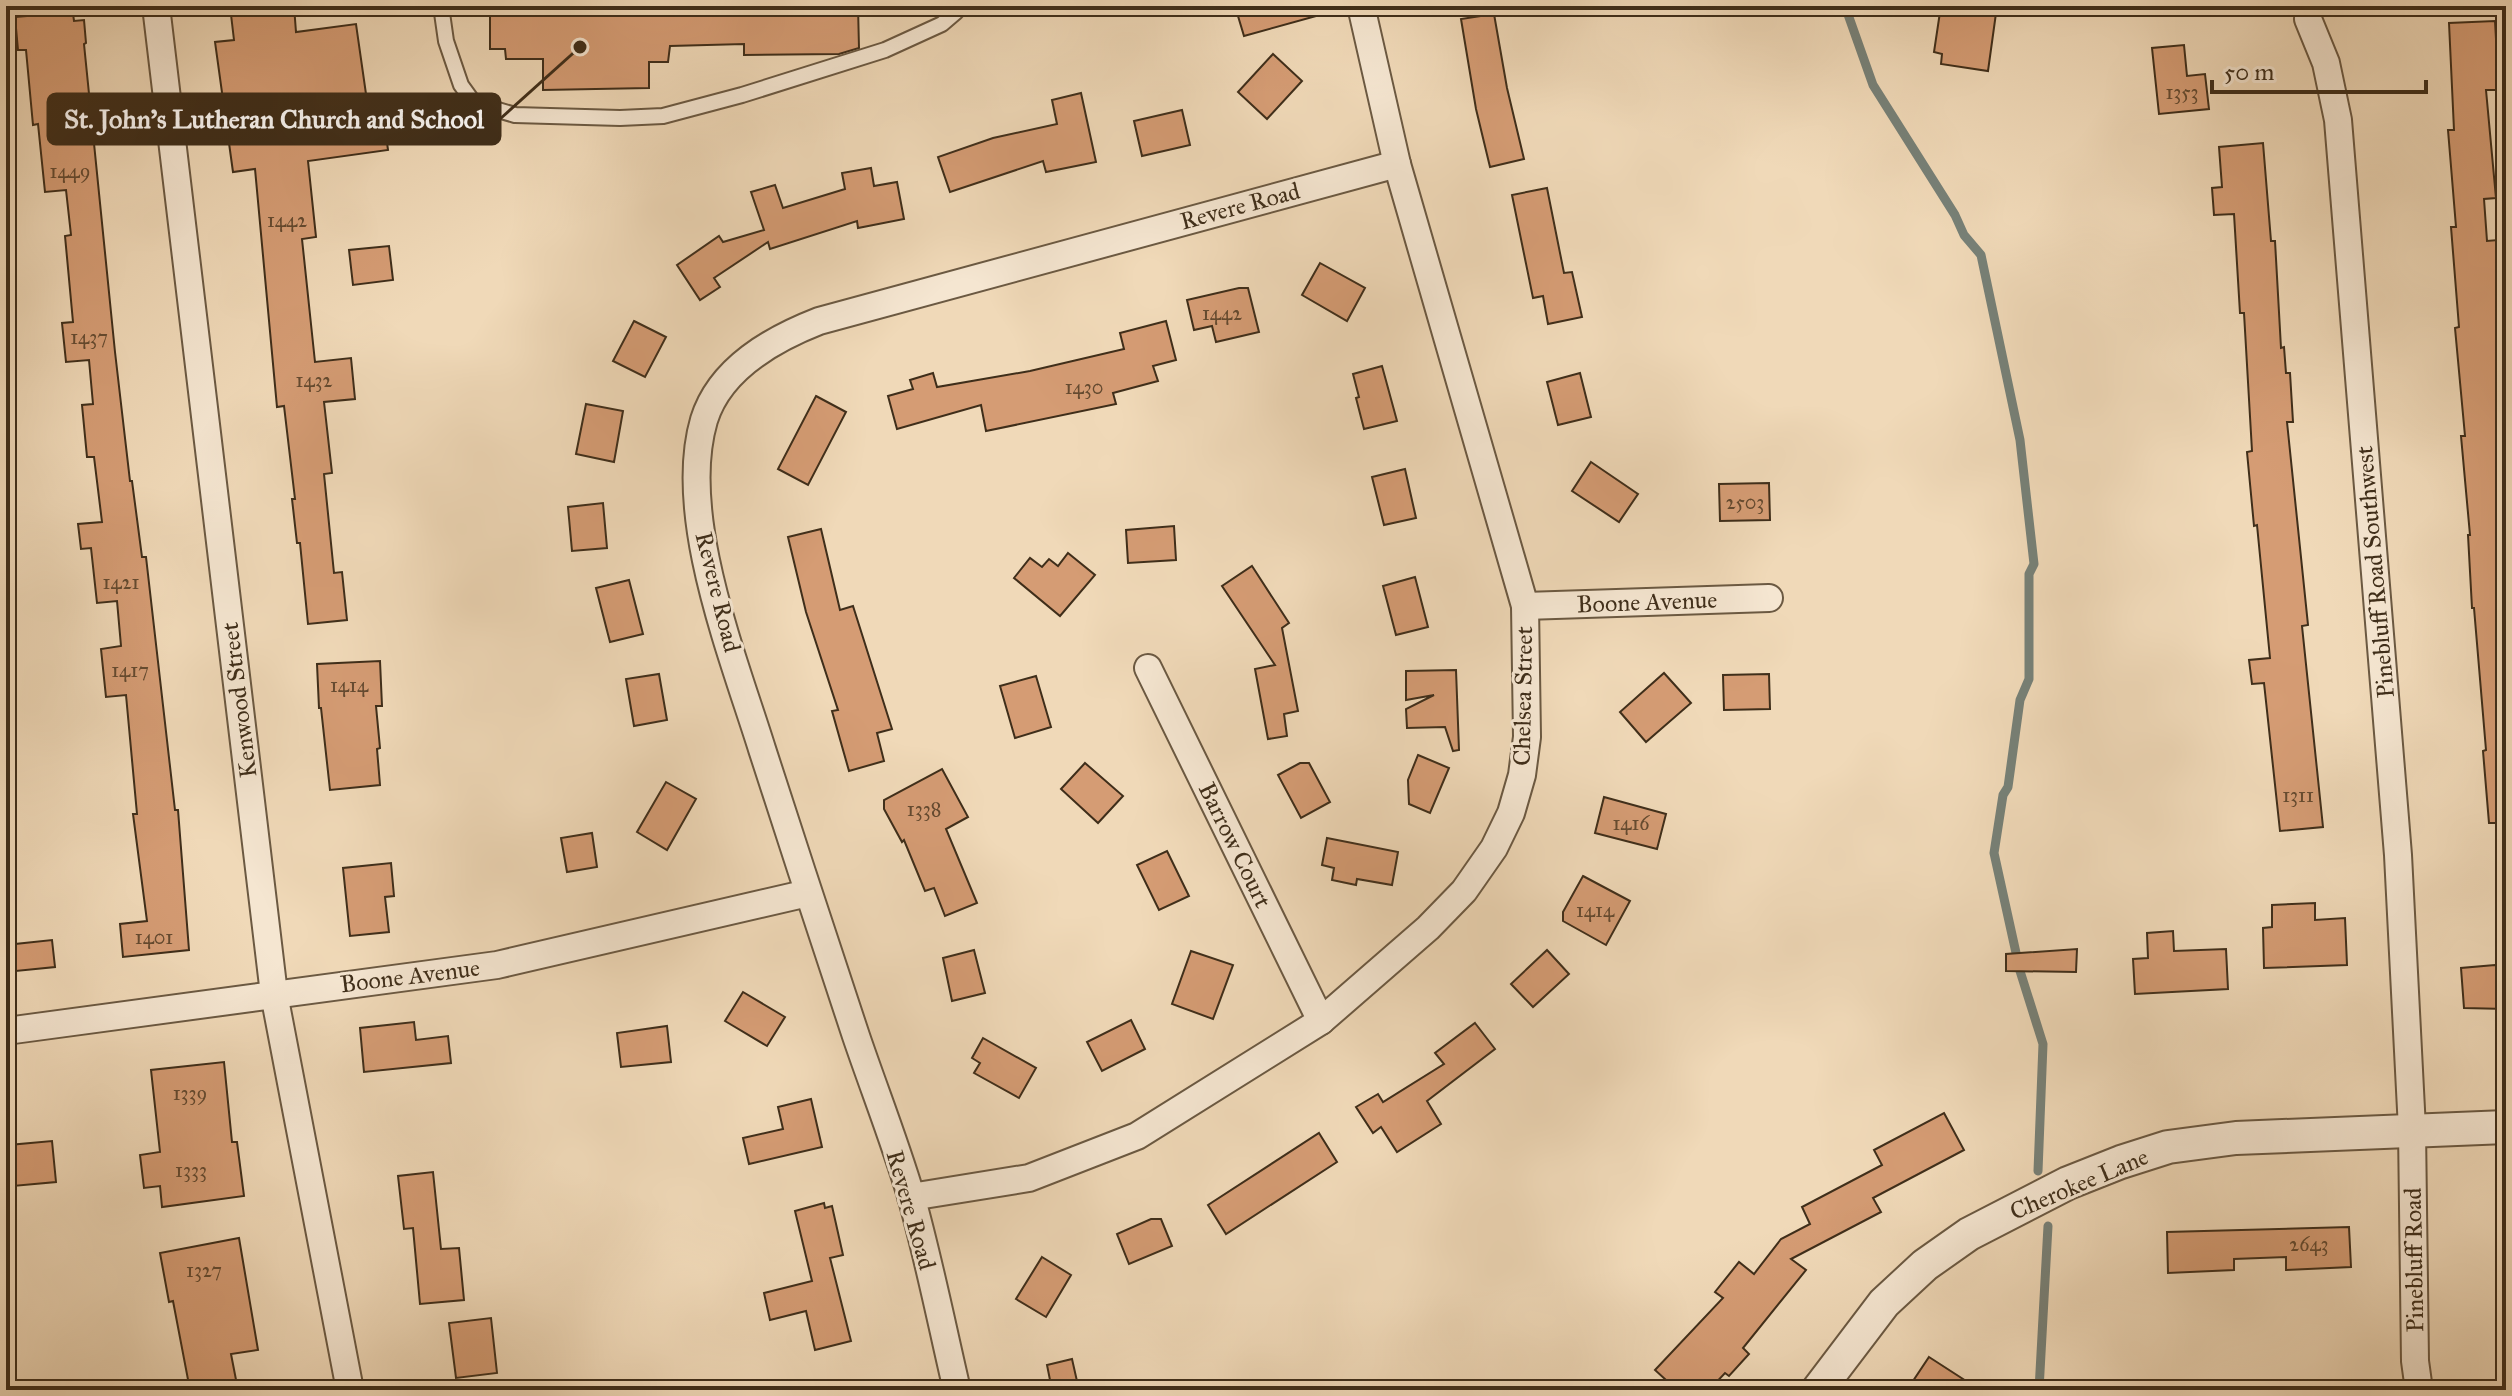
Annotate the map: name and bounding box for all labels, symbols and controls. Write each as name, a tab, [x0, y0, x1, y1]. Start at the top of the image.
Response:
scale bar	[2212, 44, 2426, 94]
text: 50 m	[2224, 57, 2274, 87]
house number: 1353	[2165, 80, 2199, 104]
callout: St. John's Lutheran Church and School	[48, 94, 500, 144]
text: St. John's Lutheran Church and School	[64, 103, 485, 136]
house number: 1449	[50, 159, 90, 183]
street label: Revere Road	[1177, 176, 1303, 236]
house number: 1442	[267, 208, 307, 232]
house number: 1442	[1202, 301, 1242, 325]
house number: 1437	[70, 325, 108, 349]
house number: 1432	[296, 368, 333, 392]
house number: 1430	[1065, 375, 1103, 399]
street label: Pinebluff Road Southwest	[2349, 444, 2401, 699]
house number: 2503	[1726, 490, 1764, 514]
street label: Revere Road	[689, 529, 747, 655]
house number: 1421	[103, 570, 140, 594]
street label: Boone Avenue	[1576, 585, 1718, 619]
street label: Kenwood Street	[215, 620, 263, 779]
street label: Chelsea Street	[1507, 625, 1539, 766]
house number: 1417	[111, 658, 149, 682]
house number: 1414	[330, 673, 369, 697]
street label: Barrow Court	[1192, 777, 1278, 913]
house number: 1311	[2282, 783, 2314, 807]
house number: 1338	[907, 797, 941, 821]
house number: 1416	[1612, 811, 1650, 835]
house number: 1414	[1576, 898, 1615, 922]
house number: 1401	[135, 925, 173, 949]
street label: Boone Avenue	[338, 953, 482, 999]
house number: 1339	[173, 1081, 207, 1105]
street label: Cherokee Lane	[2005, 1141, 2153, 1227]
street label: Revere Road	[880, 1147, 942, 1273]
house number: 1333	[175, 1158, 207, 1182]
street label: Pinebluff Road	[2398, 1187, 2430, 1333]
house number: 2643	[2289, 1232, 2329, 1256]
house number: 1327	[186, 1258, 222, 1282]

